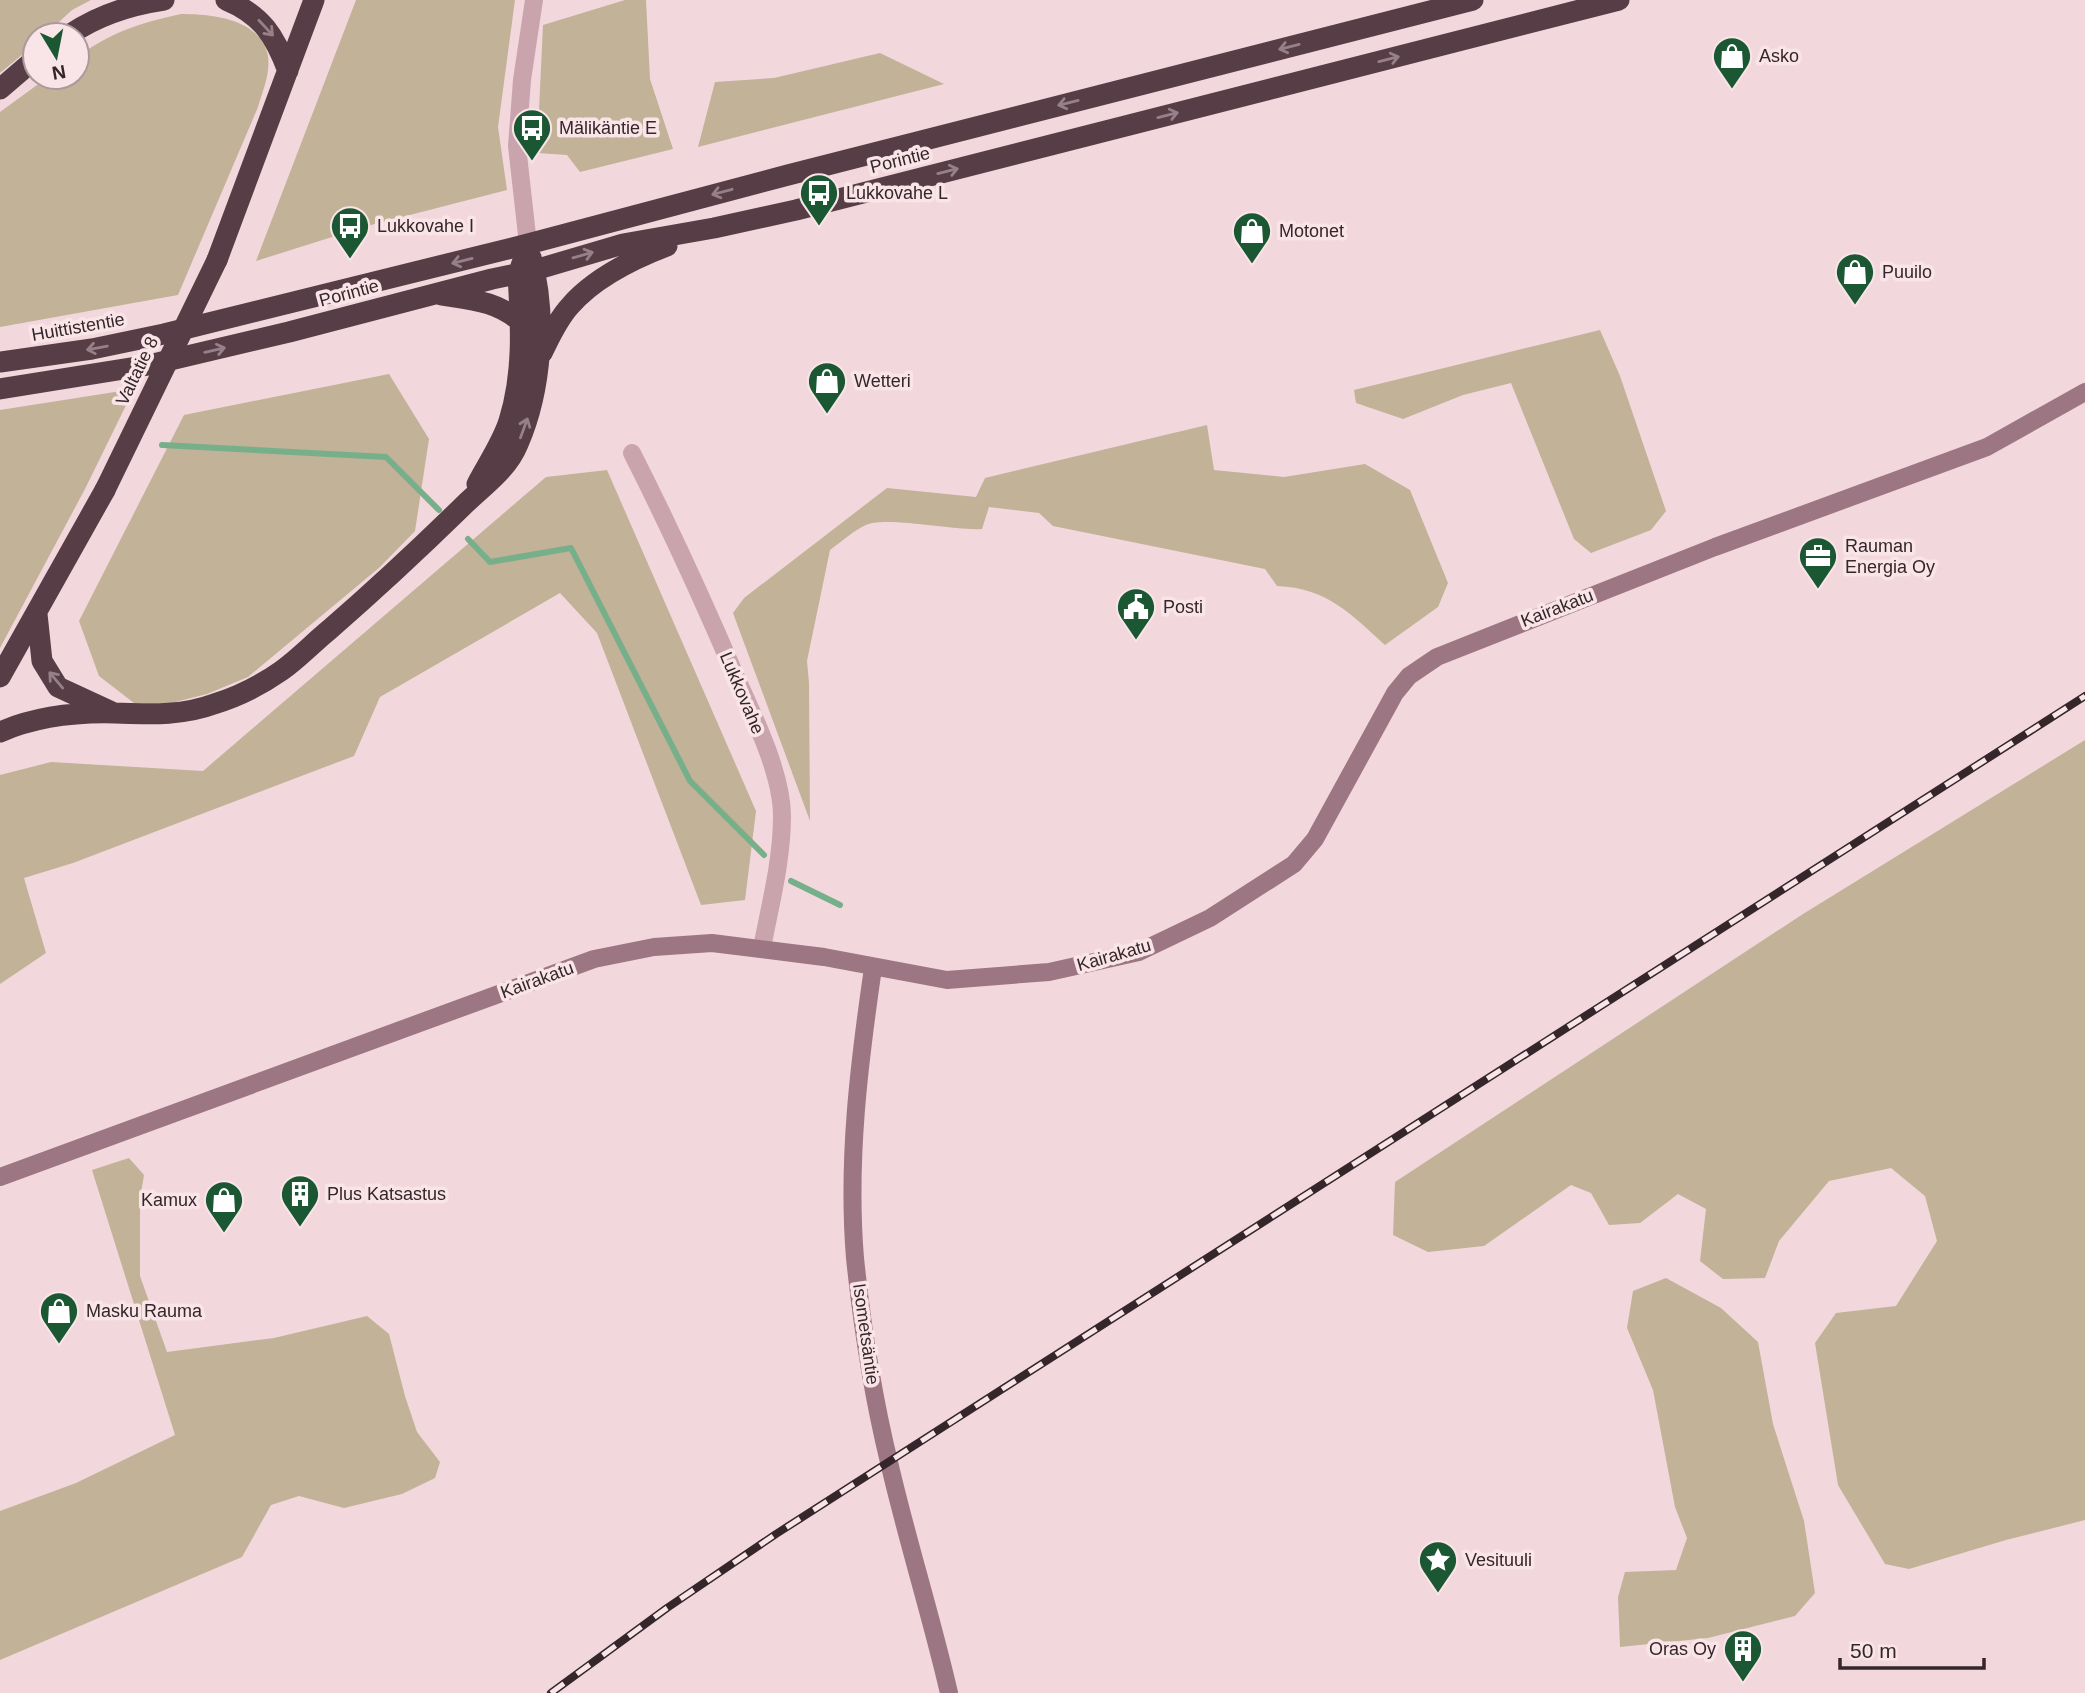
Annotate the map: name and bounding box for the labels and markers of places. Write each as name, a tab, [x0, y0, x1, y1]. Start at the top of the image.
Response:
shop icon: Asko	[1711, 35, 1753, 90]
place label: Asko	[1759, 46, 1799, 66]
bus stop icon: Mälikäntie E	[511, 107, 553, 162]
place label: Mälikäntie E	[559, 118, 657, 138]
bus stop icon: Lukkovahe L	[798, 172, 840, 227]
place label: Lukkovahe L	[846, 183, 948, 203]
bus stop icon: Lukkovahe I	[329, 205, 371, 260]
shop icon: Motonet	[1231, 210, 1273, 265]
place label: Lukkovahe I	[377, 216, 474, 236]
place label: Motonet	[1279, 221, 1344, 241]
shop icon: Puuilo	[1834, 251, 1876, 306]
place label: Puuilo	[1882, 262, 1932, 282]
shop icon: Wetteri	[806, 360, 848, 415]
place label: Wetteri	[854, 371, 911, 391]
office icon: Rauman Energia Oy	[1797, 535, 1839, 590]
place label: Rauman Energia Oy	[1845, 536, 1935, 577]
public building icon: Posti	[1115, 586, 1157, 641]
place label: Posti	[1163, 597, 1203, 617]
building icon: Plus Katsastus	[279, 1173, 321, 1228]
shop icon: Kamux	[203, 1179, 245, 1234]
place label: Plus Katsastus	[327, 1184, 446, 1204]
place label: Kamux	[141, 1190, 197, 1210]
shop icon: Masku Rauma	[38, 1290, 80, 1345]
place label: Masku Rauma	[86, 1301, 203, 1321]
place icon: Vesituuli	[1417, 1539, 1459, 1594]
place label: Vesituuli	[1465, 1550, 1532, 1570]
building icon: Oras Oy	[1722, 1628, 1764, 1683]
place label: Oras Oy	[1649, 1639, 1716, 1659]

